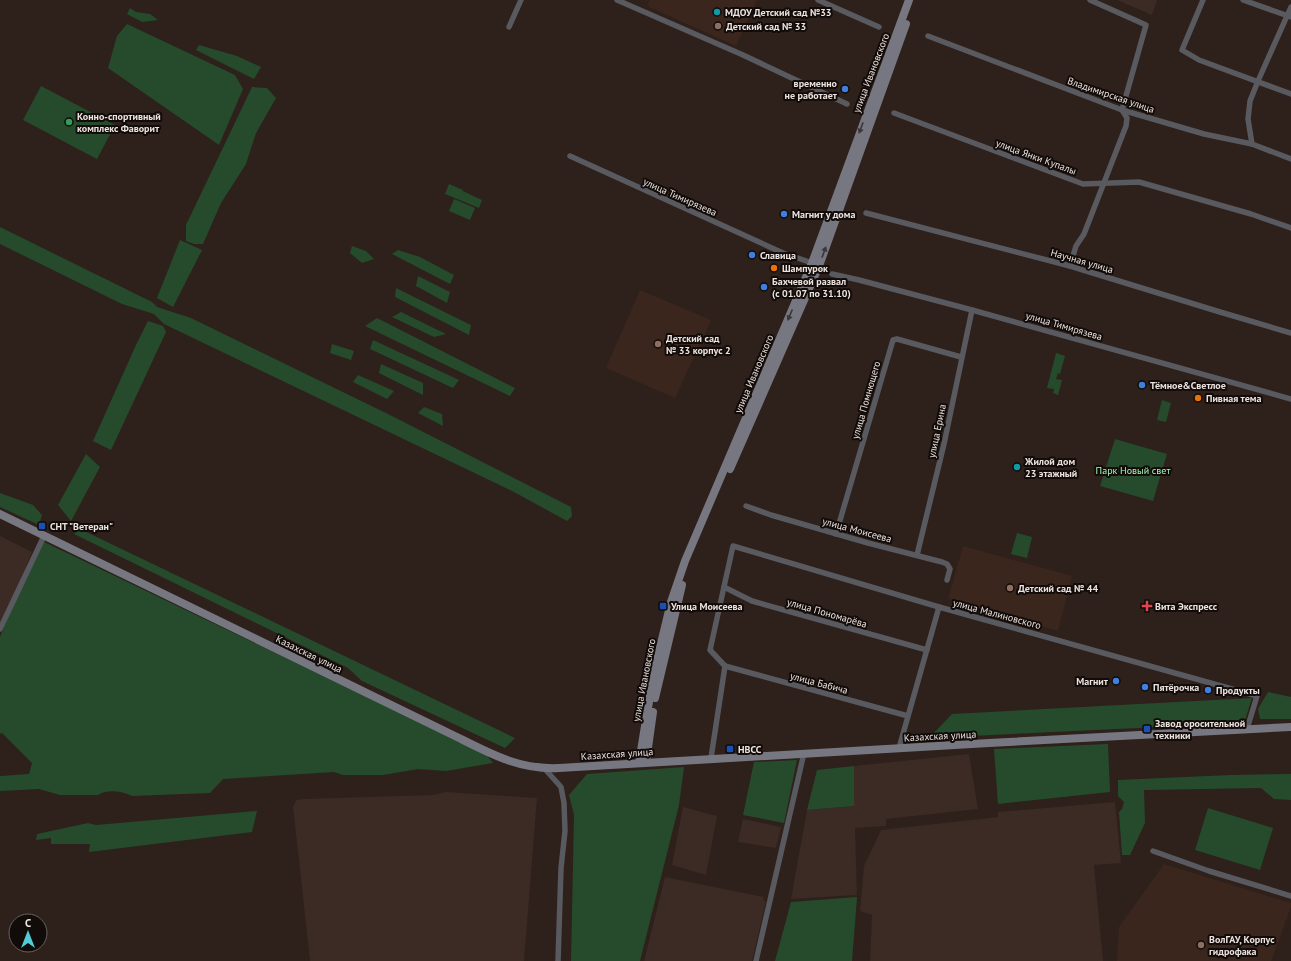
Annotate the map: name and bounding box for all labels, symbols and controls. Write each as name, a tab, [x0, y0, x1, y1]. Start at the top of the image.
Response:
place label: МДОУ Детский сад №33	[725, 6, 832, 19]
marker: МДОУ Детский сад №33	[712, 7, 722, 17]
place label: Детский сад № 33	[726, 20, 806, 33]
marker: Детский сад № 33	[713, 21, 723, 31]
street label: улица Ивановского	[850, 31, 892, 115]
street label: Владимирская улица	[1066, 74, 1156, 116]
place label: временно не работает	[785, 77, 838, 102]
marker: временно не работает	[840, 84, 850, 94]
place label: Конно-спортивный комплекс Фаворит	[77, 110, 161, 135]
marker: Конно-спортивный комплекс Фаворит	[64, 117, 74, 127]
one-way arrow	[858, 123, 864, 135]
street label: улица Янки Купалы	[994, 136, 1078, 178]
street label: улица Тимирязева	[641, 175, 719, 219]
place label: Магнит у дома	[792, 208, 855, 221]
marker: Магнит у дома	[779, 209, 789, 219]
one-way arrow	[822, 246, 828, 258]
street label: Научная улица	[1049, 246, 1115, 276]
place label: Славица	[760, 249, 796, 262]
marker: Славица	[747, 250, 757, 260]
place label: Шампурок	[782, 262, 828, 275]
marker: Шампурок	[769, 263, 779, 273]
place label: Бахчевой развал (с 01.07 по 31.10)	[772, 275, 851, 300]
marker: Бахчевой развал (с 01.07 по 31.10)	[759, 282, 769, 292]
one-way arrow	[786, 309, 793, 321]
street label: улица Тимирязева	[1024, 309, 1104, 343]
place label: Детский сад № 33 корпус 2	[666, 332, 731, 357]
street label: улица Ивановского	[732, 333, 776, 415]
marker: Детский сад № 33 корпус 2	[653, 339, 663, 349]
street label: улица Помнющего	[849, 359, 883, 441]
place label: Тёмное&Светлое	[1150, 379, 1226, 392]
marker: Тёмное&Светлое	[1137, 380, 1147, 390]
place label: Пивная тема	[1206, 392, 1261, 405]
marker: Пивная тема	[1193, 393, 1203, 403]
street label: улица Ерина	[925, 403, 949, 459]
place label: Жилой дом 23 этажный	[1024, 455, 1077, 480]
marker: Жилой дом 23 этажный	[1012, 462, 1022, 472]
park label: Парк Новый свет	[1096, 464, 1170, 477]
street label: улица Моисеева	[821, 515, 893, 545]
place label: СНТ "Ветеран"	[50, 520, 113, 533]
marker: СНТ "Ветеран"	[37, 521, 47, 531]
place label: Детский сад № 44	[1018, 582, 1099, 595]
marker: Детский сад № 44	[1005, 583, 1015, 593]
street label: улица Пономарёва	[785, 595, 869, 631]
street label: улица Малиновского	[952, 596, 1042, 632]
place label: Улица Моисеева	[670, 600, 743, 613]
place label: Вита Экспресс	[1155, 600, 1218, 613]
marker: Улица Моисеева	[658, 601, 668, 611]
marker: Вита Экспресс	[1142, 601, 1152, 611]
street label: Казахская улица	[274, 632, 344, 676]
street label: улица Ивановского	[630, 638, 658, 722]
street label: улица Бабича	[789, 669, 849, 697]
place label: Магнит	[1076, 675, 1109, 688]
marker: Магнит	[1111, 676, 1121, 686]
place label: Пятёрочка	[1153, 681, 1199, 694]
marker: Пятёрочка	[1140, 682, 1150, 692]
place label: Продукты	[1216, 684, 1260, 697]
marker: Продукты	[1203, 685, 1213, 695]
place label: Завод оросительной техники	[1155, 717, 1245, 742]
marker: Завод оросительной техники	[1142, 724, 1152, 734]
street label: Казахская улица	[903, 728, 977, 744]
place label: НВСС	[738, 743, 762, 756]
marker: НВСС	[725, 744, 735, 754]
street label: Казахская улица	[580, 745, 654, 763]
north arrow	[8, 913, 48, 953]
text: С	[25, 916, 31, 930]
place label: ВолГАУ, Корпус гидрофака	[1209, 933, 1275, 958]
marker: ВолГАУ, Корпус гидрофака	[1196, 940, 1206, 950]

